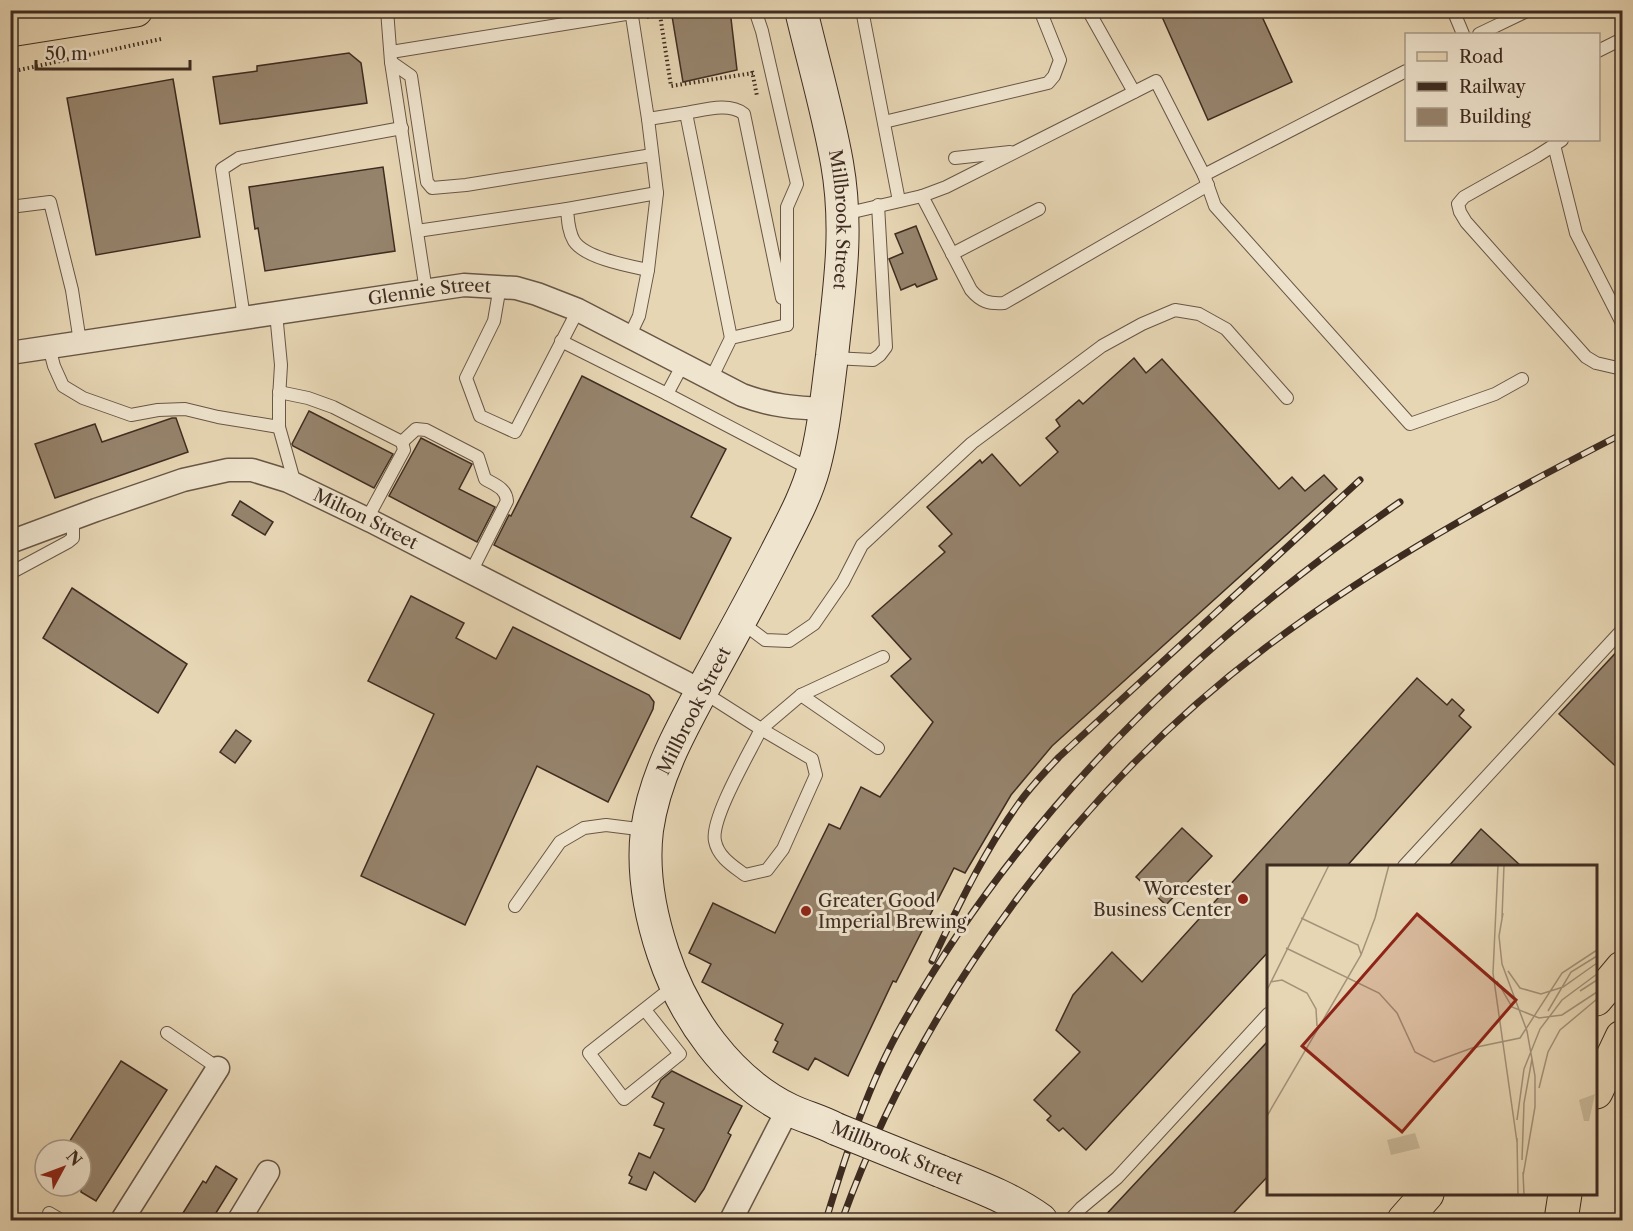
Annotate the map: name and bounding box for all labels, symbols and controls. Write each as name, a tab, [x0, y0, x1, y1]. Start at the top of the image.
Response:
scale bar	[36, 33, 190, 71]
legend	[1405, 33, 1600, 141]
text: 50 m	[45, 43, 88, 65]
text: Road	[1459, 46, 1504, 68]
text: Railway	[1459, 76, 1527, 98]
text: Building	[1459, 106, 1531, 128]
street label: Millbrook Street	[824, 148, 854, 291]
street label: Glennie Street	[366, 274, 492, 310]
street label: Milton Street	[310, 484, 422, 554]
street label: Millbrook Street	[652, 643, 736, 779]
inset map	[1267, 865, 1597, 1195]
place label: Worcester Business Center	[1093, 878, 1231, 921]
place label: Greater Good Imperial Brewing	[818, 890, 967, 933]
marker: Worcester Business Center	[1236, 892, 1250, 906]
marker: Greater Good Imperial Brewing	[799, 904, 813, 918]
street label: Millbrook Street	[828, 1116, 967, 1190]
north arrow	[33, 1138, 93, 1198]
text: N	[62, 1146, 86, 1170]

